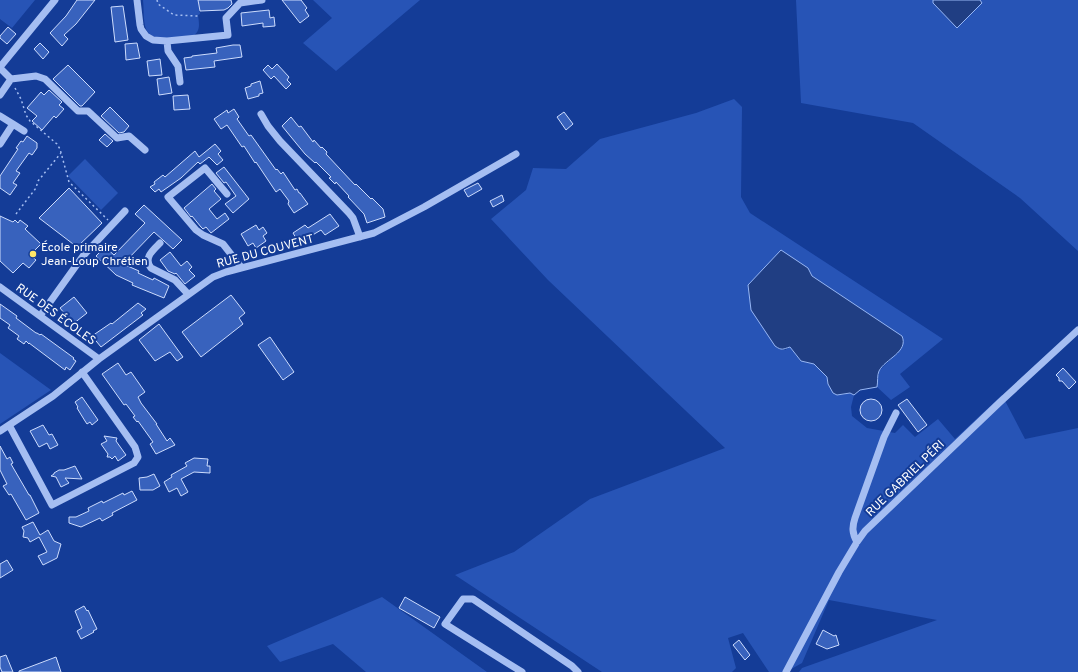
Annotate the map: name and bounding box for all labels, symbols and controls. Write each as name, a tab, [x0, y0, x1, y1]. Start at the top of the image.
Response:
street label: RUE DU COUVENT	[215, 231, 316, 273]
place label: École primaire Jean-Loup Chrétien	[41, 240, 148, 270]
marker: École primaire Jean-Loup Chrétien	[28, 249, 38, 259]
street label: RUE DES ÉCOLES	[12, 280, 99, 349]
street label: RUE GABRIEL PÉRI	[863, 437, 949, 520]

